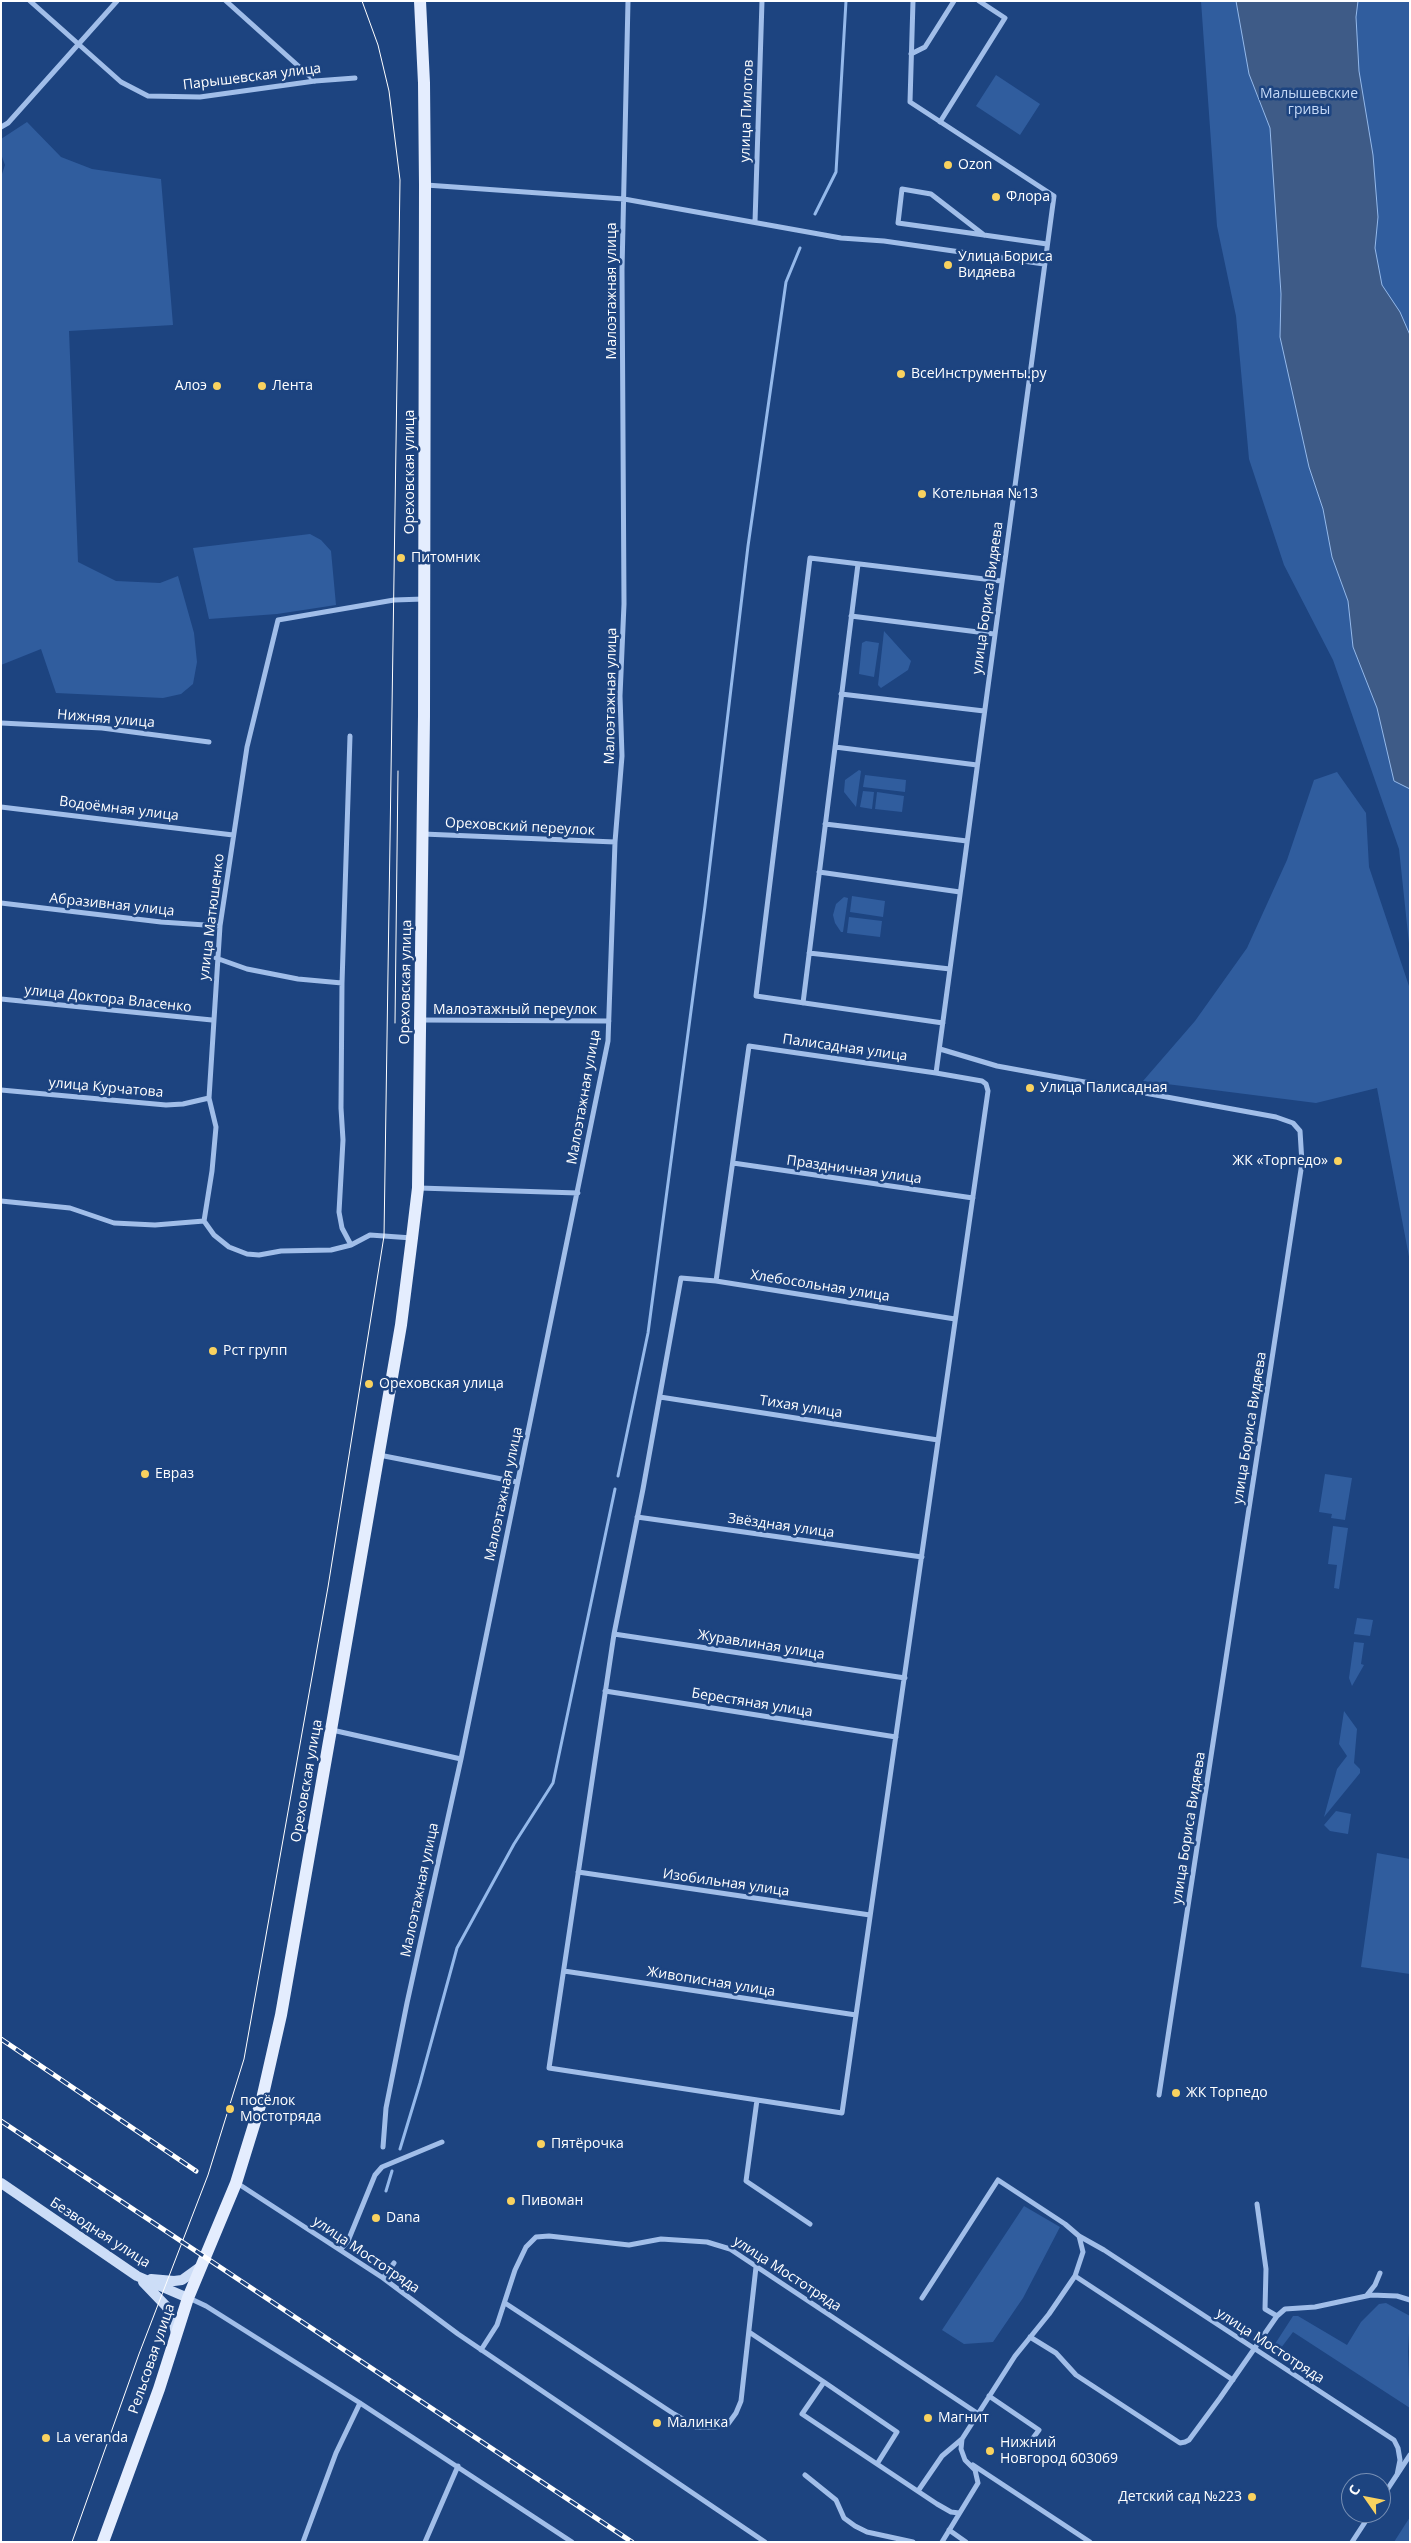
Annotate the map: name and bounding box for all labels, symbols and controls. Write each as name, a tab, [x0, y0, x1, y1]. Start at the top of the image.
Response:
street label: улица Пилотов	[737, 59, 757, 163]
street label: Парышевская улица	[182, 60, 322, 94]
park label: Малышевские гривы	[1260, 86, 1358, 118]
place label: Ozon	[958, 157, 992, 173]
marker: Ozon	[942, 159, 954, 171]
place label: Флора	[1006, 189, 1050, 205]
marker: Флора	[990, 191, 1002, 203]
street label: Малоэтажная улица	[604, 223, 620, 359]
place label: Улица Бориса Видяева	[958, 249, 1053, 282]
marker: Улица Бориса Видяева	[942, 259, 954, 271]
place label: ВсеИнструменты.ру	[911, 366, 1047, 382]
marker: ВсеИнструменты.ру	[895, 368, 907, 380]
place label: Алоэ	[175, 378, 207, 394]
place label: Лента	[272, 378, 313, 394]
marker: Алоэ	[211, 380, 223, 392]
marker: Лента	[256, 380, 268, 392]
street label: Ореховская улица	[402, 410, 418, 534]
place label: Котельная №13	[932, 486, 1038, 502]
marker: Котельная №13	[916, 488, 928, 500]
street label: улица Бориса Видяева	[969, 521, 1007, 675]
place label: Питомник	[411, 550, 480, 566]
marker: Питомник	[395, 552, 407, 564]
street label: Малоэтажная улица	[601, 627, 621, 765]
street label: Нижняя улица	[56, 706, 156, 732]
street label: Водоёмная улица	[58, 793, 180, 825]
street label: Ореховский переулок	[445, 815, 595, 839]
street label: улица Матюшенко	[196, 853, 228, 981]
street label: Абразивная улица	[49, 890, 175, 920]
street label: Ореховская улица	[397, 920, 415, 1044]
street label: улица Доктора Власенко	[23, 982, 193, 1016]
street label: Малоэтажный переулок	[433, 1002, 597, 1018]
street label: Малоэтажная улица	[564, 1028, 604, 1166]
street label: Палисадная улица	[781, 1031, 909, 1065]
street label: улица Курчатова	[48, 1075, 164, 1101]
place label: Улица Палисадная	[1040, 1080, 1168, 1096]
marker: Улица Палисадная	[1024, 1082, 1036, 1094]
street label: Праздничная улица	[785, 1152, 923, 1188]
place label: ЖК «Торпедо»	[1232, 1153, 1328, 1169]
marker: ЖК «Торпедо»	[1332, 1155, 1344, 1167]
street label: Хлебосольная улица	[749, 1267, 891, 1305]
place label: Рст групп	[223, 1343, 287, 1359]
marker: Рст групп	[207, 1345, 219, 1357]
street label: улица Бориса Видяева	[1230, 1351, 1270, 1505]
place label: Ореховская улица	[379, 1376, 504, 1392]
marker: Ореховская улица	[363, 1378, 375, 1390]
street label: Тихая улица	[758, 1392, 844, 1422]
street label: Малоэтажная улица	[482, 1425, 526, 1563]
place label: Евраз	[155, 1466, 194, 1482]
marker: Евраз	[139, 1468, 151, 1480]
street label: Звёздная улица	[727, 1510, 835, 1542]
street label: Журавлиная улица	[696, 1627, 826, 1663]
street label: Берестяная улица	[690, 1685, 814, 1721]
street label: Ореховская улица	[288, 1718, 326, 1844]
street label: улица Бориса Видяева	[1169, 1751, 1209, 1905]
street label: Малоэтажная улица	[398, 1821, 442, 1959]
street label: Изобильная улица	[662, 1866, 790, 1900]
street label: Живописная улица	[646, 1964, 776, 2000]
place label: ЖК Торпедо	[1186, 2085, 1268, 2101]
marker: ЖК Торпедо	[1170, 2087, 1182, 2099]
place label: посёлок Мостотряда	[240, 2093, 321, 2126]
marker: посёлок Мостотряда	[224, 2103, 236, 2115]
place label: Пятёрочка	[551, 2136, 624, 2152]
marker: Пятёрочка	[535, 2138, 547, 2150]
place label: Пивоман	[521, 2193, 583, 2209]
street label: Безводная улица	[47, 2194, 153, 2272]
marker: Пивоман	[505, 2195, 517, 2207]
place label: Dana	[386, 2210, 420, 2226]
marker: Dana	[370, 2212, 382, 2224]
street label: улица Мостотряда	[309, 2213, 423, 2297]
street label: улица Мостотряда	[730, 2233, 844, 2315]
street label: Рельсовая улица	[125, 2302, 179, 2416]
street label: улица Мостотряда	[1213, 2305, 1327, 2387]
place label: Магнит	[938, 2410, 989, 2426]
marker: Магнит	[922, 2412, 934, 2424]
place label: Малинка	[667, 2415, 728, 2431]
marker: Малинка	[651, 2417, 663, 2429]
place label: La veranda	[56, 2430, 128, 2446]
marker: La veranda	[40, 2432, 52, 2444]
place label: Нижний Новгород 603069	[1000, 2435, 1118, 2468]
marker: Нижний Новгород 603069	[984, 2445, 996, 2457]
north arrow	[1341, 2473, 1391, 2523]
text: С	[1343, 2481, 1364, 2499]
place label: Детский сад №223	[1118, 2489, 1242, 2505]
marker: Детский сад №223	[1246, 2491, 1258, 2503]

